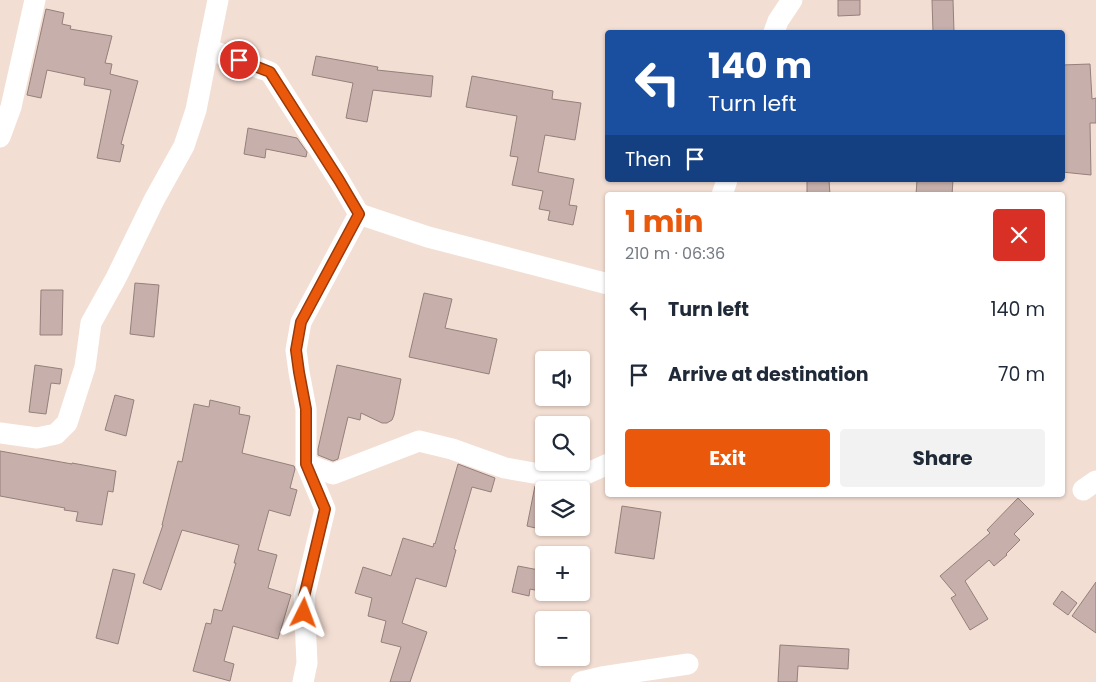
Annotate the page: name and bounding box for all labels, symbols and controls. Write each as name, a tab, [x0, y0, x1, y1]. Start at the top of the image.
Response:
pin	[218, 39, 260, 81]
text: 140 m	[708, 41, 812, 90]
icon: arrive	[225, 46, 253, 74]
icon: left	[625, 50, 690, 115]
text: Turn left	[708, 88, 796, 119]
icon: arrive	[681, 145, 709, 173]
text: Then	[625, 146, 671, 173]
text: 1 min	[625, 200, 703, 243]
button: close	[993, 209, 1045, 261]
text: 210 m · 06:36	[625, 242, 725, 265]
icon: left	[625, 296, 653, 324]
text: Turn left	[668, 296, 749, 323]
text: 140 m	[990, 296, 1045, 323]
map controls	[535, 351, 590, 666]
button: sound	[535, 351, 590, 406]
icon: arrive	[625, 361, 653, 389]
text: Arrive at destination	[668, 361, 869, 388]
text: 70 m	[998, 361, 1045, 388]
button: search	[535, 416, 590, 471]
button: Exit	[625, 429, 830, 487]
button: Share	[840, 429, 1045, 487]
button: layers	[535, 481, 590, 536]
button: +	[535, 546, 590, 601]
position arrow	[277, 586, 329, 638]
button: −	[535, 611, 590, 666]

